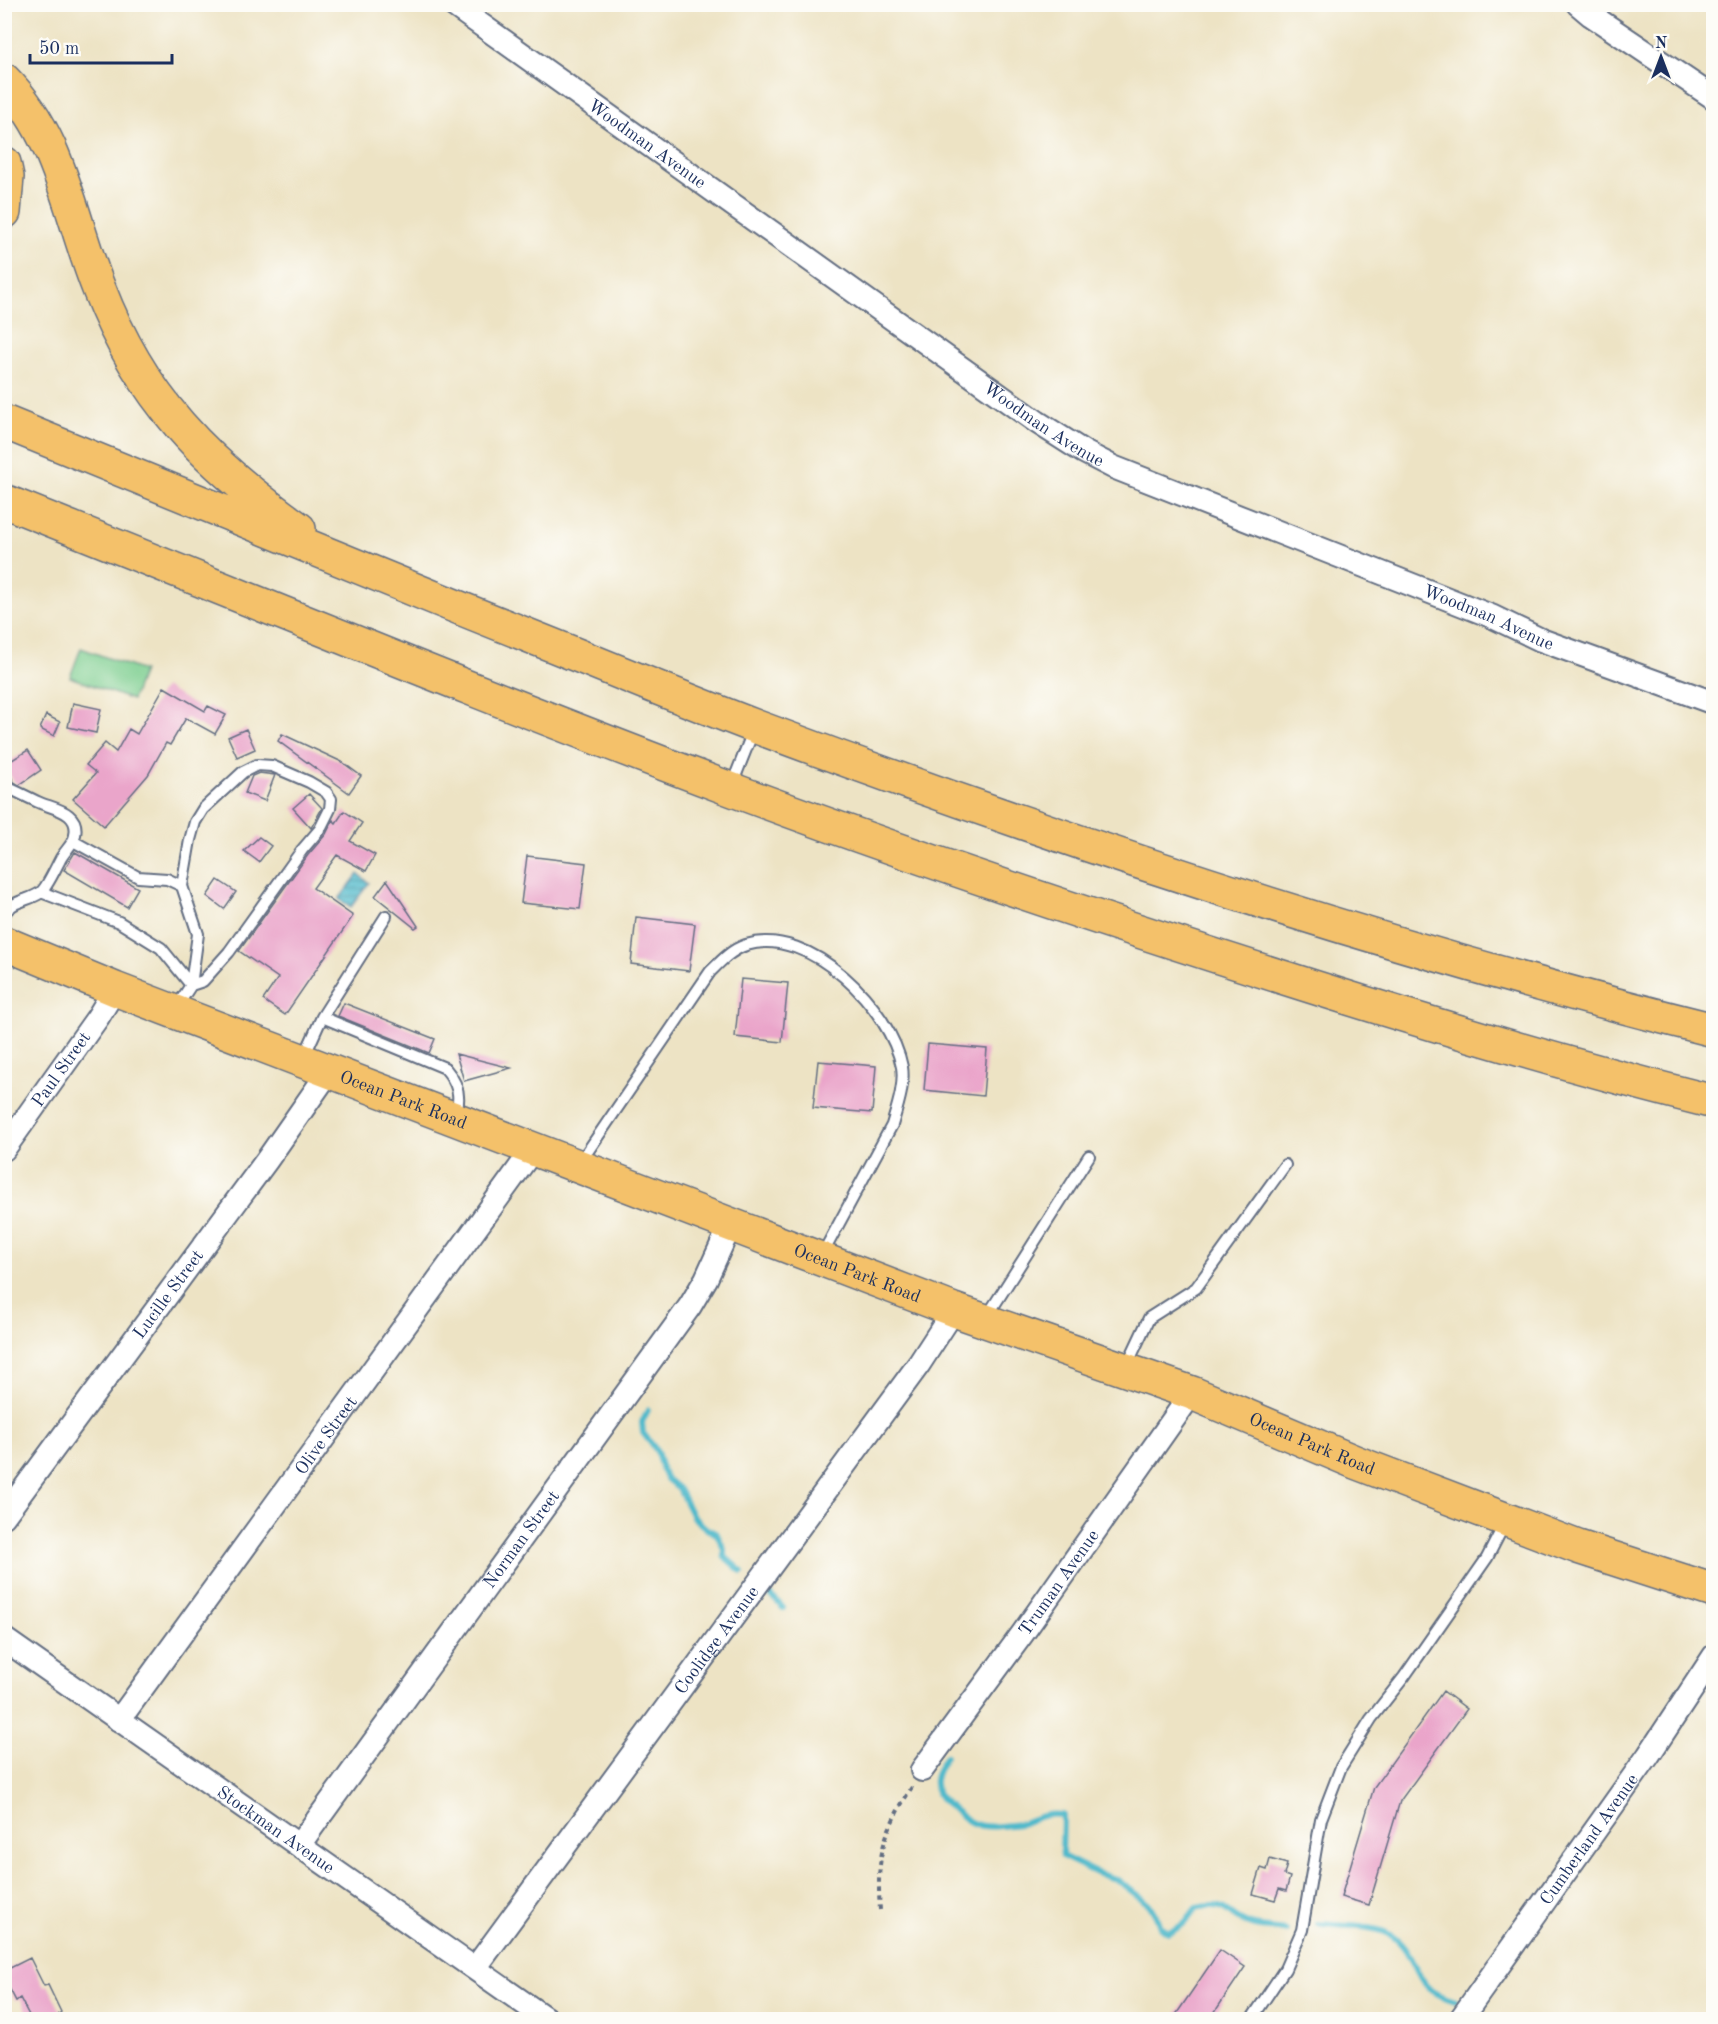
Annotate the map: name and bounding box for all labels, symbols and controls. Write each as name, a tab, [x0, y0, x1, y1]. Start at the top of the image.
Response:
scale bar	[30, 27, 172, 65]
north arrow	[1631, 27, 1691, 87]
text: N	[1655, 36, 1668, 52]
text: 50 m	[39, 40, 79, 58]
street label: Woodman Avenue	[585, 96, 709, 192]
street label: Woodman Avenue	[980, 379, 1107, 471]
street label: Woodman Avenue	[1421, 582, 1556, 654]
street label: Paul Street	[29, 1029, 94, 1111]
street label: Ocean Park Road	[337, 1068, 469, 1133]
street label: Ocean Park Road	[791, 1241, 923, 1306]
street label: Lucille Street	[130, 1247, 207, 1342]
street label: Olive Street	[292, 1393, 361, 1478]
street label: Ocean Park Road	[1246, 1410, 1377, 1479]
street label: Norman Street	[480, 1487, 563, 1592]
street label: Truman Avenue	[1016, 1527, 1103, 1639]
street label: Coolidge Avenue	[672, 1583, 763, 1698]
street label: Cumberland Avenue	[1537, 1771, 1642, 1909]
street label: Stockman Avenue	[213, 1783, 337, 1877]

